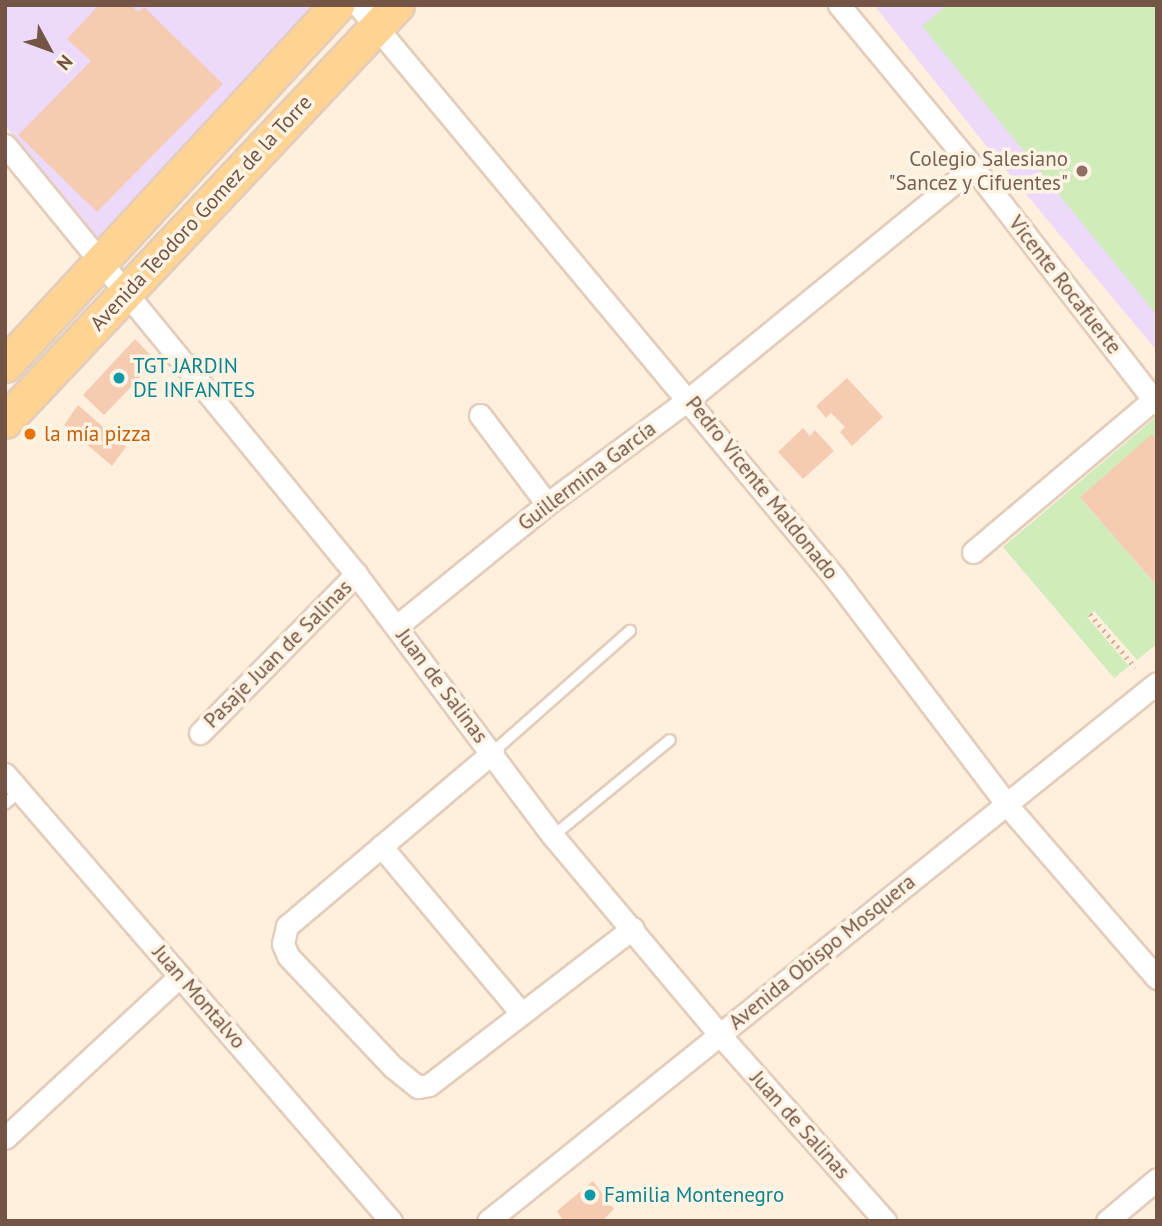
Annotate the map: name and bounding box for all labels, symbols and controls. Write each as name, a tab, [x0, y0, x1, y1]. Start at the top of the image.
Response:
north arrow	[14, 14, 84, 84]
text: N	[52, 50, 78, 75]
street label: Avenida Teodoro Gomez de la Torre	[84, 89, 318, 337]
place label: Colegio Salesiano "Sancez y Cifuentes"	[887, 146, 1068, 196]
marker: Colegio Salesiano "Sancez y Cifuentes"	[1074, 163, 1090, 179]
street label: Vicente Rocafuerte	[1003, 211, 1127, 359]
place label: TGT JARDIN DE INFANTES	[133, 353, 255, 403]
marker: TGT JARDIN DE INFANTES	[111, 370, 127, 386]
street label: Pedro Vicente Maldonado	[680, 391, 844, 585]
street label: Guillermina García	[513, 416, 661, 536]
place label: la mía pizza	[44, 421, 151, 447]
marker: la mía pizza	[22, 426, 38, 442]
street label: Pasaje Juan de Salinas	[199, 575, 357, 733]
street label: Juan de Salinas	[391, 624, 493, 748]
street label: Avenida Obispo Mosquera	[724, 869, 920, 1035]
street label: Juan Montalvo	[147, 940, 251, 1054]
street label: Juan de Salinas	[745, 1066, 855, 1184]
place label: Familia Montenegro	[604, 1182, 784, 1208]
marker: Familia Montenegro	[582, 1187, 598, 1203]

